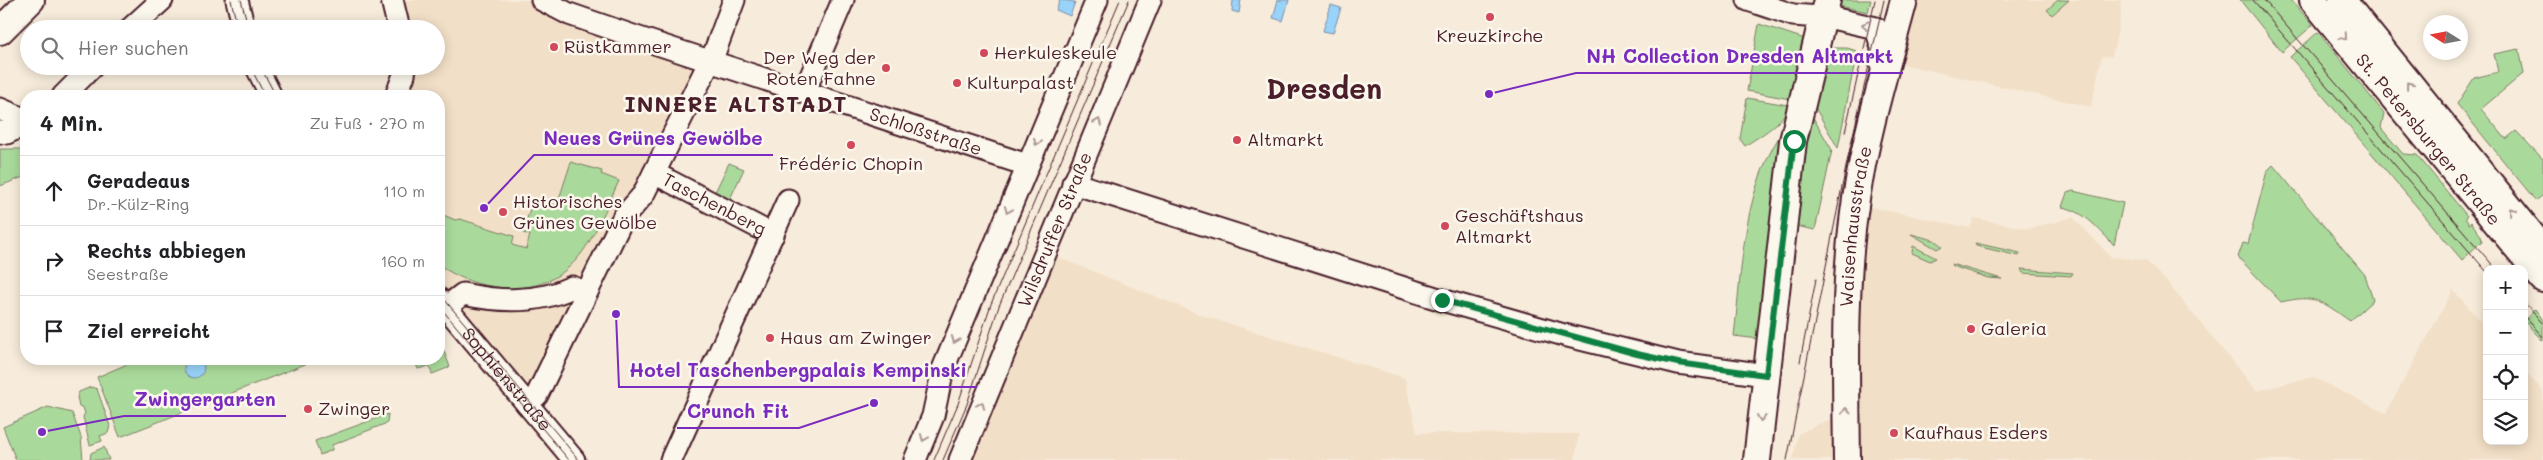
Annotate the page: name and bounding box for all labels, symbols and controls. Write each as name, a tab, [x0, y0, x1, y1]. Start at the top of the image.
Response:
marker: Kreuzkirche	[1484, 11, 1496, 23]
north arrow	[2423, 15, 2468, 60]
search box	[20, 20, 445, 75]
one-way arrow	[1861, 20, 1870, 31]
place label: Kreuzkirche	[1437, 23, 1543, 47]
one-way arrow	[2339, 32, 2348, 41]
icon: search	[38, 34, 66, 62]
place label: Rüstkammer	[564, 34, 672, 58]
text: Hier suchen	[78, 35, 189, 60]
callout: NH Collection Dresden Altmarkt	[1576, 39, 1903, 73]
place label: Herkuleskeule	[994, 40, 1117, 64]
marker: Rüstkammer	[548, 41, 560, 53]
text: NH Collection Dresden Altmarkt	[1587, 43, 1893, 68]
place label: Der Weg der Roten Fahne	[763, 45, 876, 90]
marker: Herkuleskeule	[978, 47, 990, 59]
street label: St. Petersburger Straße	[2351, 48, 2507, 230]
marker: Der Weg der Roten Fahne	[880, 62, 892, 74]
place label: Kulturpalast	[967, 70, 1074, 94]
district label: Dresden	[1266, 70, 1382, 106]
marker: Kulturpalast	[951, 77, 963, 89]
one-way arrow	[2407, 82, 2415, 91]
district label: INNERE ALTSTADT	[625, 89, 847, 118]
street label: Schloßstraße	[867, 101, 985, 160]
text: 4 Min.	[40, 109, 103, 136]
text: Zu Fuß · 270 m	[310, 112, 425, 133]
one-way arrow	[1093, 118, 1103, 126]
callout: Neues Grünes Gewölbe	[534, 121, 773, 155]
text: Neues Grünes Gewölbe	[543, 125, 763, 150]
place label: Altmarkt	[1247, 127, 1324, 151]
route start	[1783, 130, 1806, 153]
marker: Altmarkt	[1231, 134, 1243, 146]
one-way arrow	[1033, 137, 1043, 146]
marker: Frédéric Chopin	[845, 139, 857, 151]
street label: Waisenhausstraße	[1834, 144, 1877, 307]
street label: Wilsdruffer Straße	[1011, 148, 1097, 311]
place label: Frédéric Chopin	[779, 151, 923, 175]
street label: Taschenberg	[659, 167, 771, 241]
text: Geradeaus	[87, 168, 190, 193]
icon: ahead	[40, 177, 68, 205]
text: 110 m	[383, 180, 425, 201]
place label: Historisches Grünes Gewölbe	[513, 189, 657, 234]
text: Dr.-Külz-Ring	[87, 193, 189, 214]
place label: Geschäftshaus Altmarkt	[1455, 203, 1584, 248]
one-way arrow	[1004, 205, 1015, 214]
marker: Historisches Grünes Gewölbe	[497, 206, 509, 218]
one-way arrow	[2509, 208, 2518, 217]
marker: Geschäftshaus Altmarkt	[1439, 220, 1451, 232]
text: Rechts abbiegen	[87, 238, 246, 263]
icon: right	[40, 247, 68, 275]
text: 160 m	[380, 250, 425, 271]
text: Seestraße	[87, 263, 169, 284]
map controls	[2483, 265, 2528, 445]
button: +	[2483, 265, 2528, 310]
route end	[1431, 289, 1454, 312]
button: −	[2483, 310, 2528, 355]
place label: Galeria	[1981, 316, 2047, 340]
icon: arrive	[40, 317, 68, 345]
text: Ziel erreicht	[87, 318, 210, 343]
street label: Sophienstraße	[457, 322, 558, 436]
marker: Galeria	[1965, 323, 1977, 335]
place label: Haus am Zwinger	[780, 325, 932, 349]
marker: Haus am Zwinger	[764, 332, 776, 344]
one-way arrow	[951, 335, 961, 344]
callout: Hotel Taschenbergpalais Kempinski	[619, 353, 977, 387]
button: locate	[2483, 355, 2528, 400]
text: Hotel Taschenbergpalais Kempinski	[629, 357, 967, 382]
callout: Zwingergarten	[124, 382, 286, 416]
text: Zwingergarten	[134, 386, 276, 411]
callout: Crunch Fit	[677, 394, 799, 428]
place label: Zwinger	[318, 396, 390, 420]
text: Crunch Fit	[687, 398, 789, 423]
button: layers	[2483, 400, 2528, 445]
one-way arrow	[975, 401, 986, 410]
marker: Zwinger	[302, 403, 314, 415]
one-way arrow	[1841, 407, 1852, 415]
one-way arrow	[1756, 414, 1767, 422]
place label: Kaufhaus Esders	[1904, 420, 2048, 444]
marker: Kaufhaus Esders	[1888, 427, 1900, 439]
one-way arrow	[920, 433, 930, 442]

